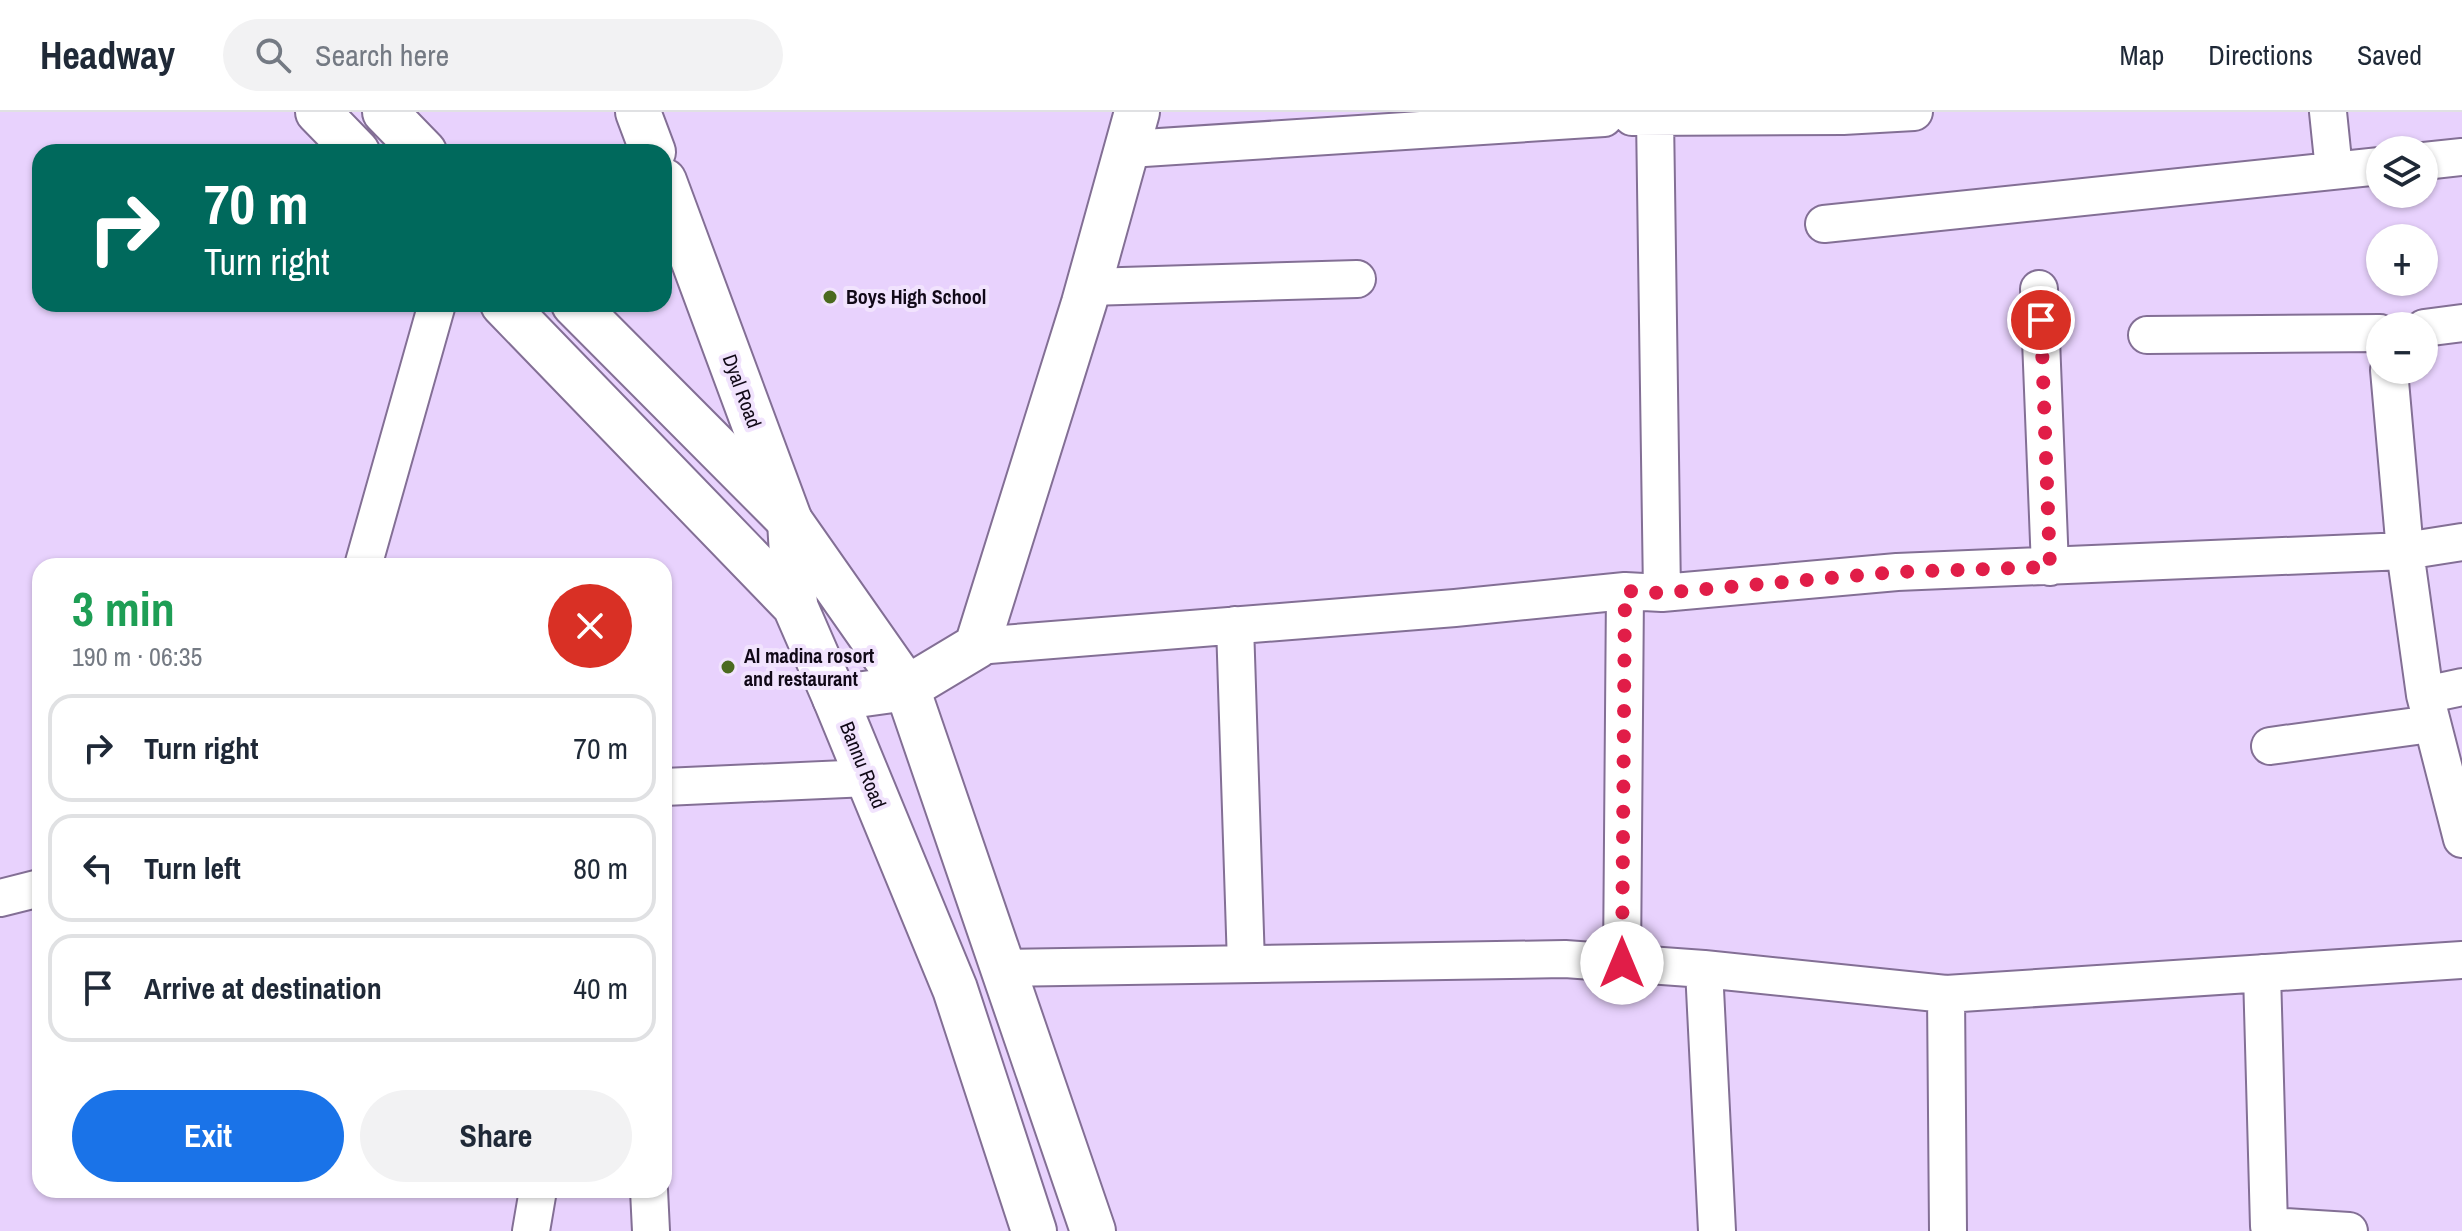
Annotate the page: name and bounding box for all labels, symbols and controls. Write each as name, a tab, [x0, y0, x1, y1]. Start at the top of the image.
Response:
search box	[223, 19, 783, 91]
text: Headway	[40, 30, 175, 81]
icon: search	[251, 33, 295, 77]
text: Search here	[315, 35, 449, 75]
text: Map	[2120, 36, 2164, 74]
text: Directions	[2208, 36, 2313, 74]
text: Saved	[2357, 36, 2422, 74]
map controls	[2366, 136, 2438, 384]
button: layers	[2366, 136, 2438, 208]
text: 70 m	[204, 166, 309, 241]
icon: right	[72, 176, 176, 280]
button: +	[2366, 224, 2438, 296]
text: Turn right	[204, 238, 329, 286]
place label: Boys High School	[846, 283, 986, 310]
pin	[2007, 286, 2075, 354]
marker: Boys High School	[821, 288, 839, 306]
icon: arrive	[2019, 298, 2063, 342]
button: −	[2366, 312, 2438, 384]
street label: Dyal Road	[717, 350, 768, 431]
text: 3 min	[72, 576, 175, 641]
button: close	[548, 584, 632, 668]
text: 190 m · 06:35	[72, 639, 202, 674]
place label: Al madina rosort and restaurant	[744, 642, 875, 692]
marker: Al madina rosort and restaurant	[719, 658, 737, 676]
street label: Bannu Road	[834, 717, 893, 812]
icon: right	[76, 726, 120, 770]
text: Turn right	[144, 728, 258, 768]
text: 70 m	[573, 728, 628, 768]
icon: left	[76, 846, 120, 890]
text: Turn left	[144, 848, 241, 888]
text: 80 m	[573, 848, 628, 888]
position arrow	[1580, 921, 1664, 1005]
icon: arrive	[76, 966, 120, 1010]
text: Arrive at destination	[144, 968, 382, 1008]
text: 40 m	[573, 968, 628, 1008]
button: Exit	[72, 1090, 344, 1182]
button: Share	[360, 1090, 632, 1182]

